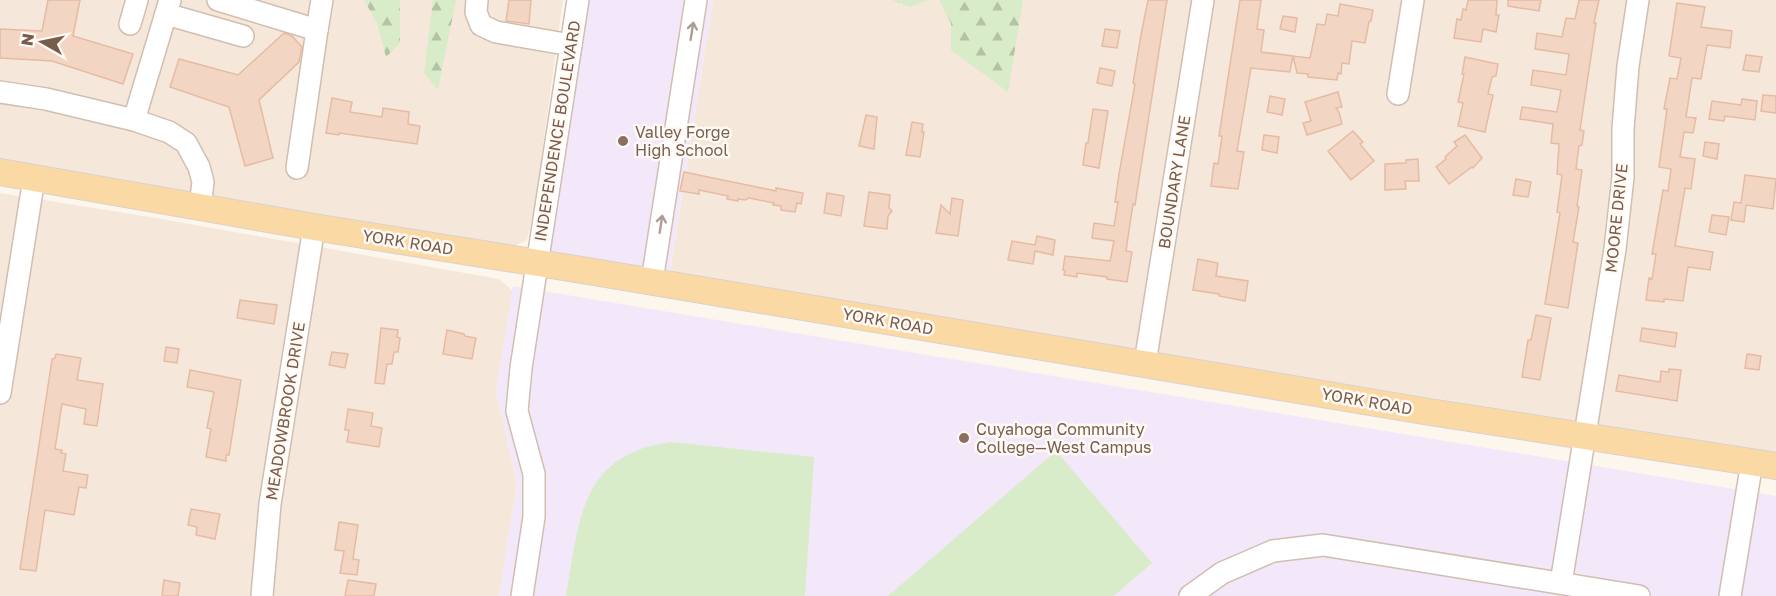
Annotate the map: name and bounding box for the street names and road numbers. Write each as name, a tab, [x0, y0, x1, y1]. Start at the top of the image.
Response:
street label: INDEPENDENCE BOULEVARD	[530, 19, 584, 243]
street label: BOUNDARY LANE	[1154, 114, 1194, 250]
street label: MOORE DRIVE	[1600, 162, 1632, 274]
street label: YORK ROAD	[361, 225, 455, 259]
street label: YORK ROAD	[841, 303, 935, 339]
street label: MEADOWBROOK DRIVE	[261, 320, 309, 502]
street label: YORK ROAD	[1320, 383, 1414, 419]

